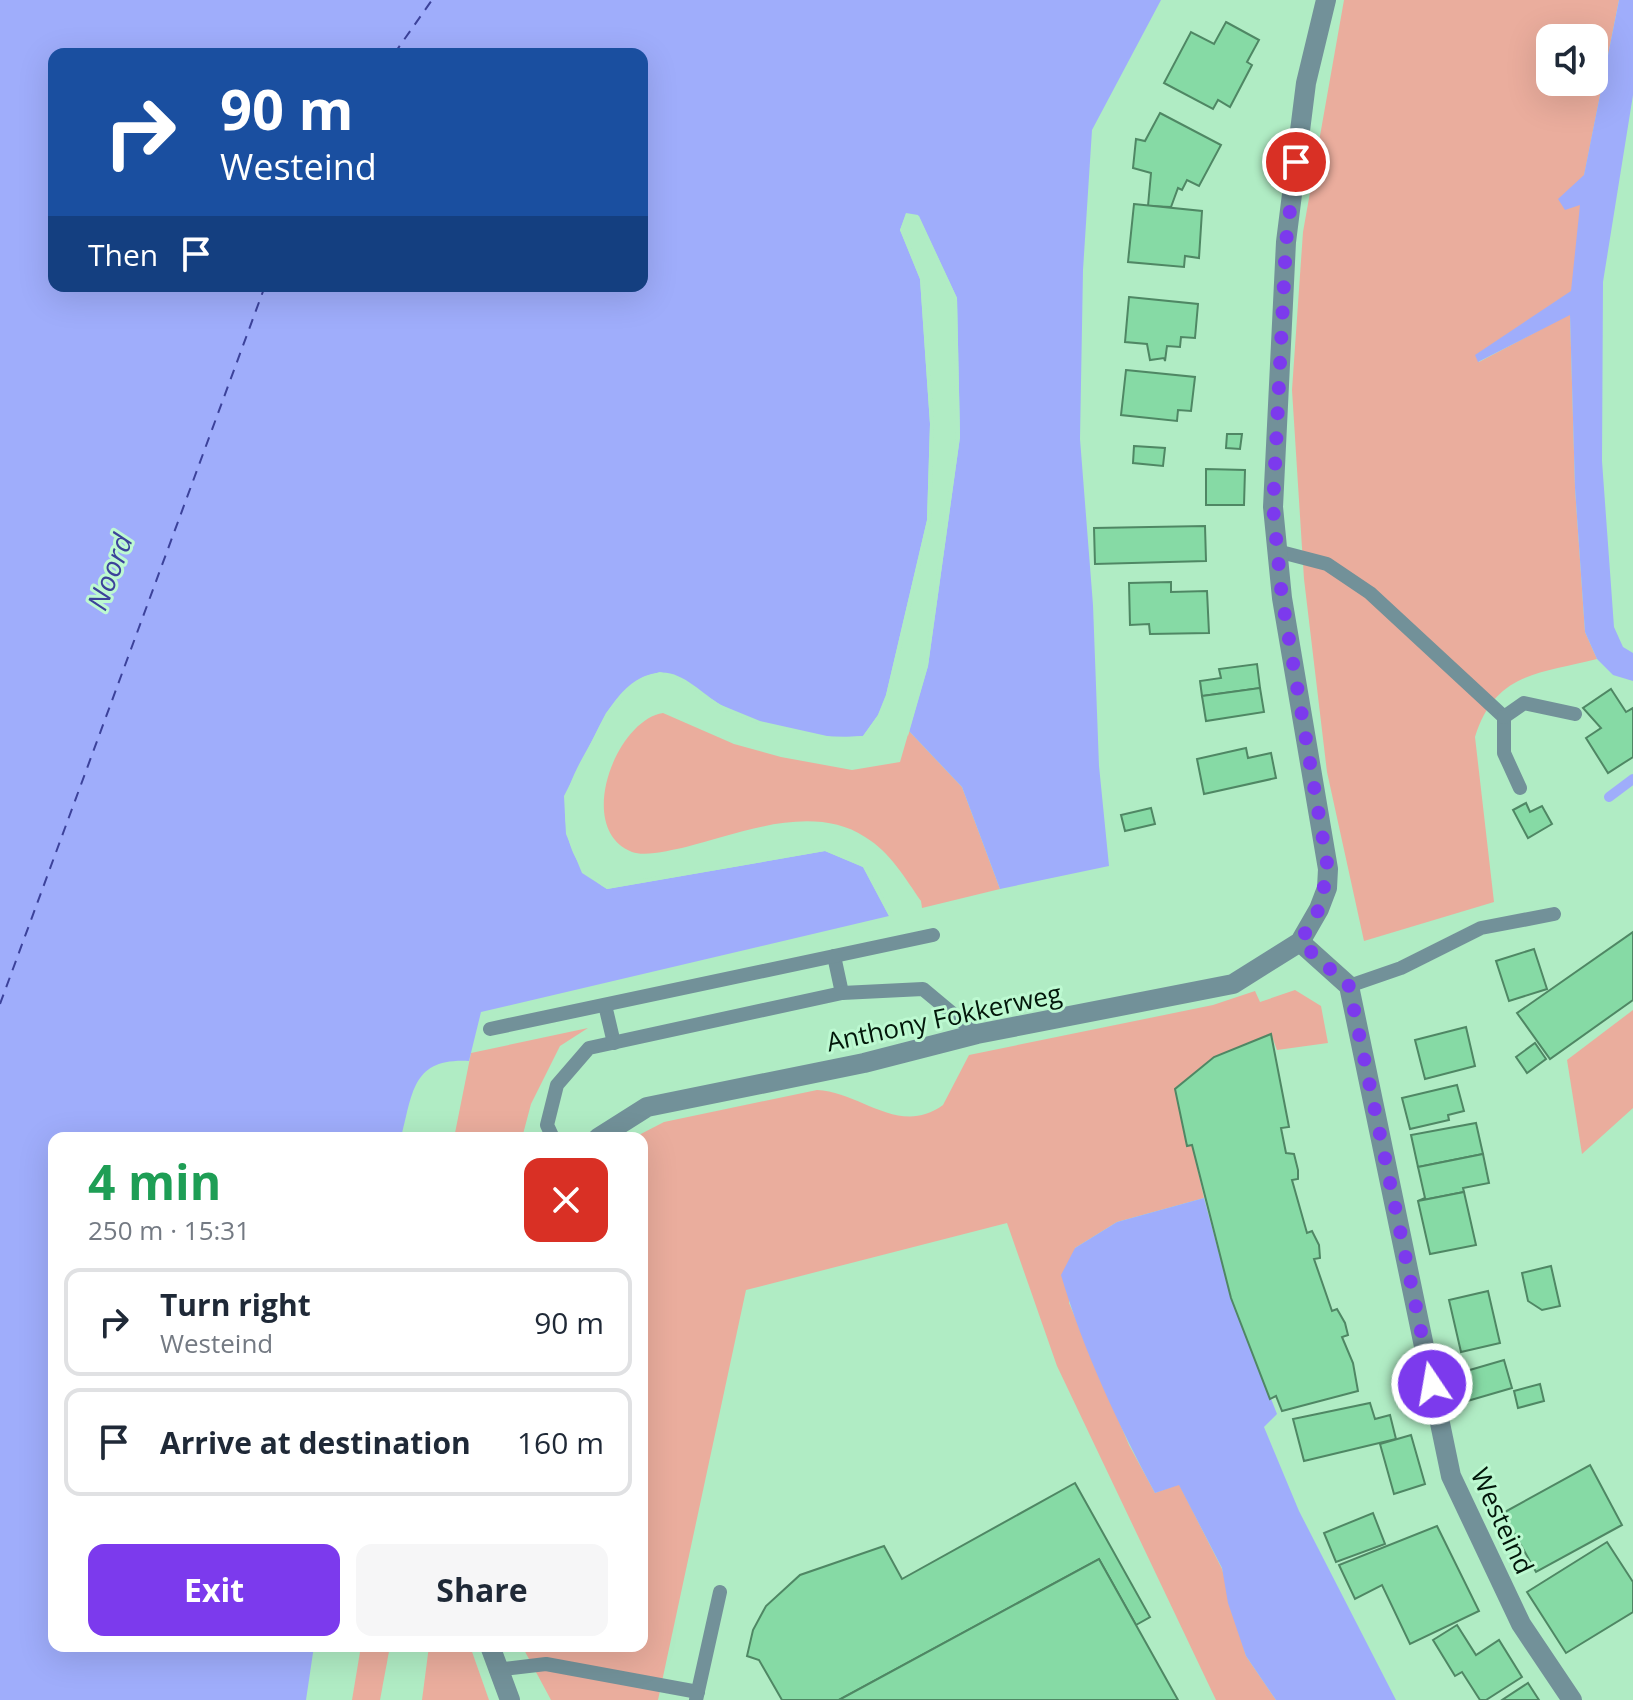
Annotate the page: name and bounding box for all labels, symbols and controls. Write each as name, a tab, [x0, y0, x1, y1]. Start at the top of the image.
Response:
map controls	[1536, 24, 1608, 96]
button: sound	[1536, 24, 1608, 96]
text: 90 m	[220, 70, 354, 146]
icon: right	[88, 80, 192, 184]
pin	[1262, 128, 1330, 196]
icon: arrive	[1274, 140, 1318, 184]
text: Westeind	[220, 142, 377, 191]
icon: arrive	[174, 232, 218, 276]
text: Then	[88, 234, 158, 275]
water label: Noord	[77, 527, 141, 615]
street label: Anthony Fokkerweg	[823, 975, 1065, 1060]
text: 4 min	[88, 1149, 221, 1214]
button: close	[524, 1158, 608, 1242]
text: 250 m · 15:31	[88, 1212, 250, 1248]
text: Turn right	[160, 1284, 311, 1325]
icon: right	[92, 1300, 136, 1344]
text: 90 m	[534, 1302, 604, 1343]
text: Westeind	[160, 1325, 273, 1361]
position arrow	[1390, 1342, 1474, 1426]
icon: arrive	[92, 1420, 136, 1464]
text: Arrive at destination	[160, 1422, 471, 1463]
text: 160 m	[517, 1422, 604, 1463]
street label: Westeind	[1463, 1462, 1543, 1580]
button: Exit	[88, 1544, 340, 1636]
button: Share	[356, 1544, 608, 1636]

